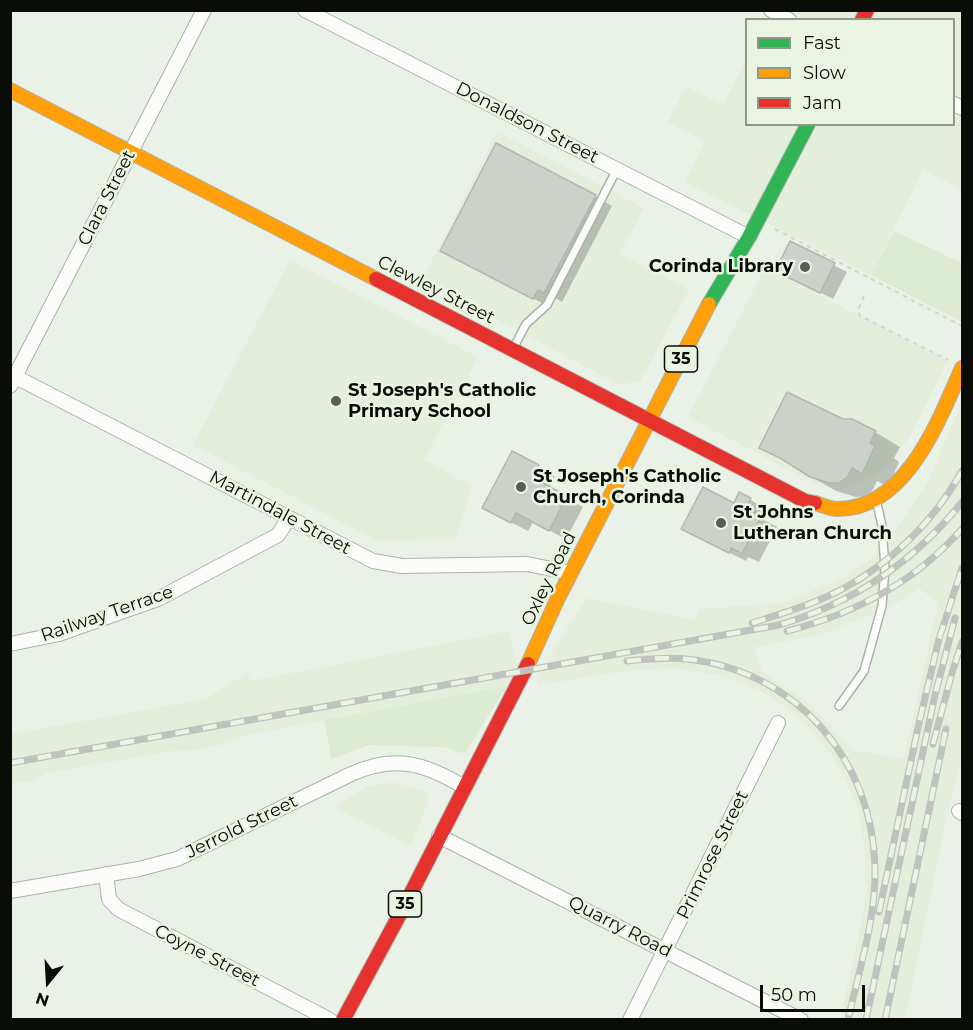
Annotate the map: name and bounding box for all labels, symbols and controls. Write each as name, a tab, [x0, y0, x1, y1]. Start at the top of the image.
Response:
legend	[745, 18, 955, 126]
text: Fast	[803, 32, 841, 54]
text: Slow	[803, 62, 846, 84]
street label: Donaldson Street	[452, 78, 602, 168]
text: Jam	[803, 92, 842, 114]
street label: Clara Street	[74, 147, 140, 249]
street label: Clewley Street	[374, 251, 498, 329]
place label: Corinda Library	[649, 256, 793, 278]
marker: Corinda Library	[798, 260, 812, 274]
road number: 35	[664, 346, 698, 372]
place label: St Joseph's Catholic Primary School	[348, 380, 536, 422]
marker: St Joseph's Catholic Primary School	[329, 394, 343, 408]
place label: St Joseph's Catholic Church, Corinda	[533, 466, 721, 508]
street label: Martindale Street	[205, 467, 355, 559]
marker: St Joseph's Catholic Church, Corinda	[514, 480, 528, 494]
place label: St Johns Lutheran Church	[733, 502, 892, 544]
marker: St Johns Lutheran Church	[714, 516, 728, 530]
street label: Oxley Road	[517, 529, 581, 629]
street label: Railway Terrace	[38, 581, 176, 647]
street label: Primrose Street	[672, 787, 754, 923]
street label: Jerrold Street	[183, 791, 301, 863]
road number: 35	[388, 891, 422, 917]
street label: Quarry Road	[565, 892, 675, 962]
street label: Coyne Street	[151, 920, 263, 992]
north arrow	[18, 952, 78, 1012]
scale bar	[763, 973, 868, 1011]
text: 50 m	[771, 984, 817, 1006]
text: N	[33, 989, 51, 1011]

